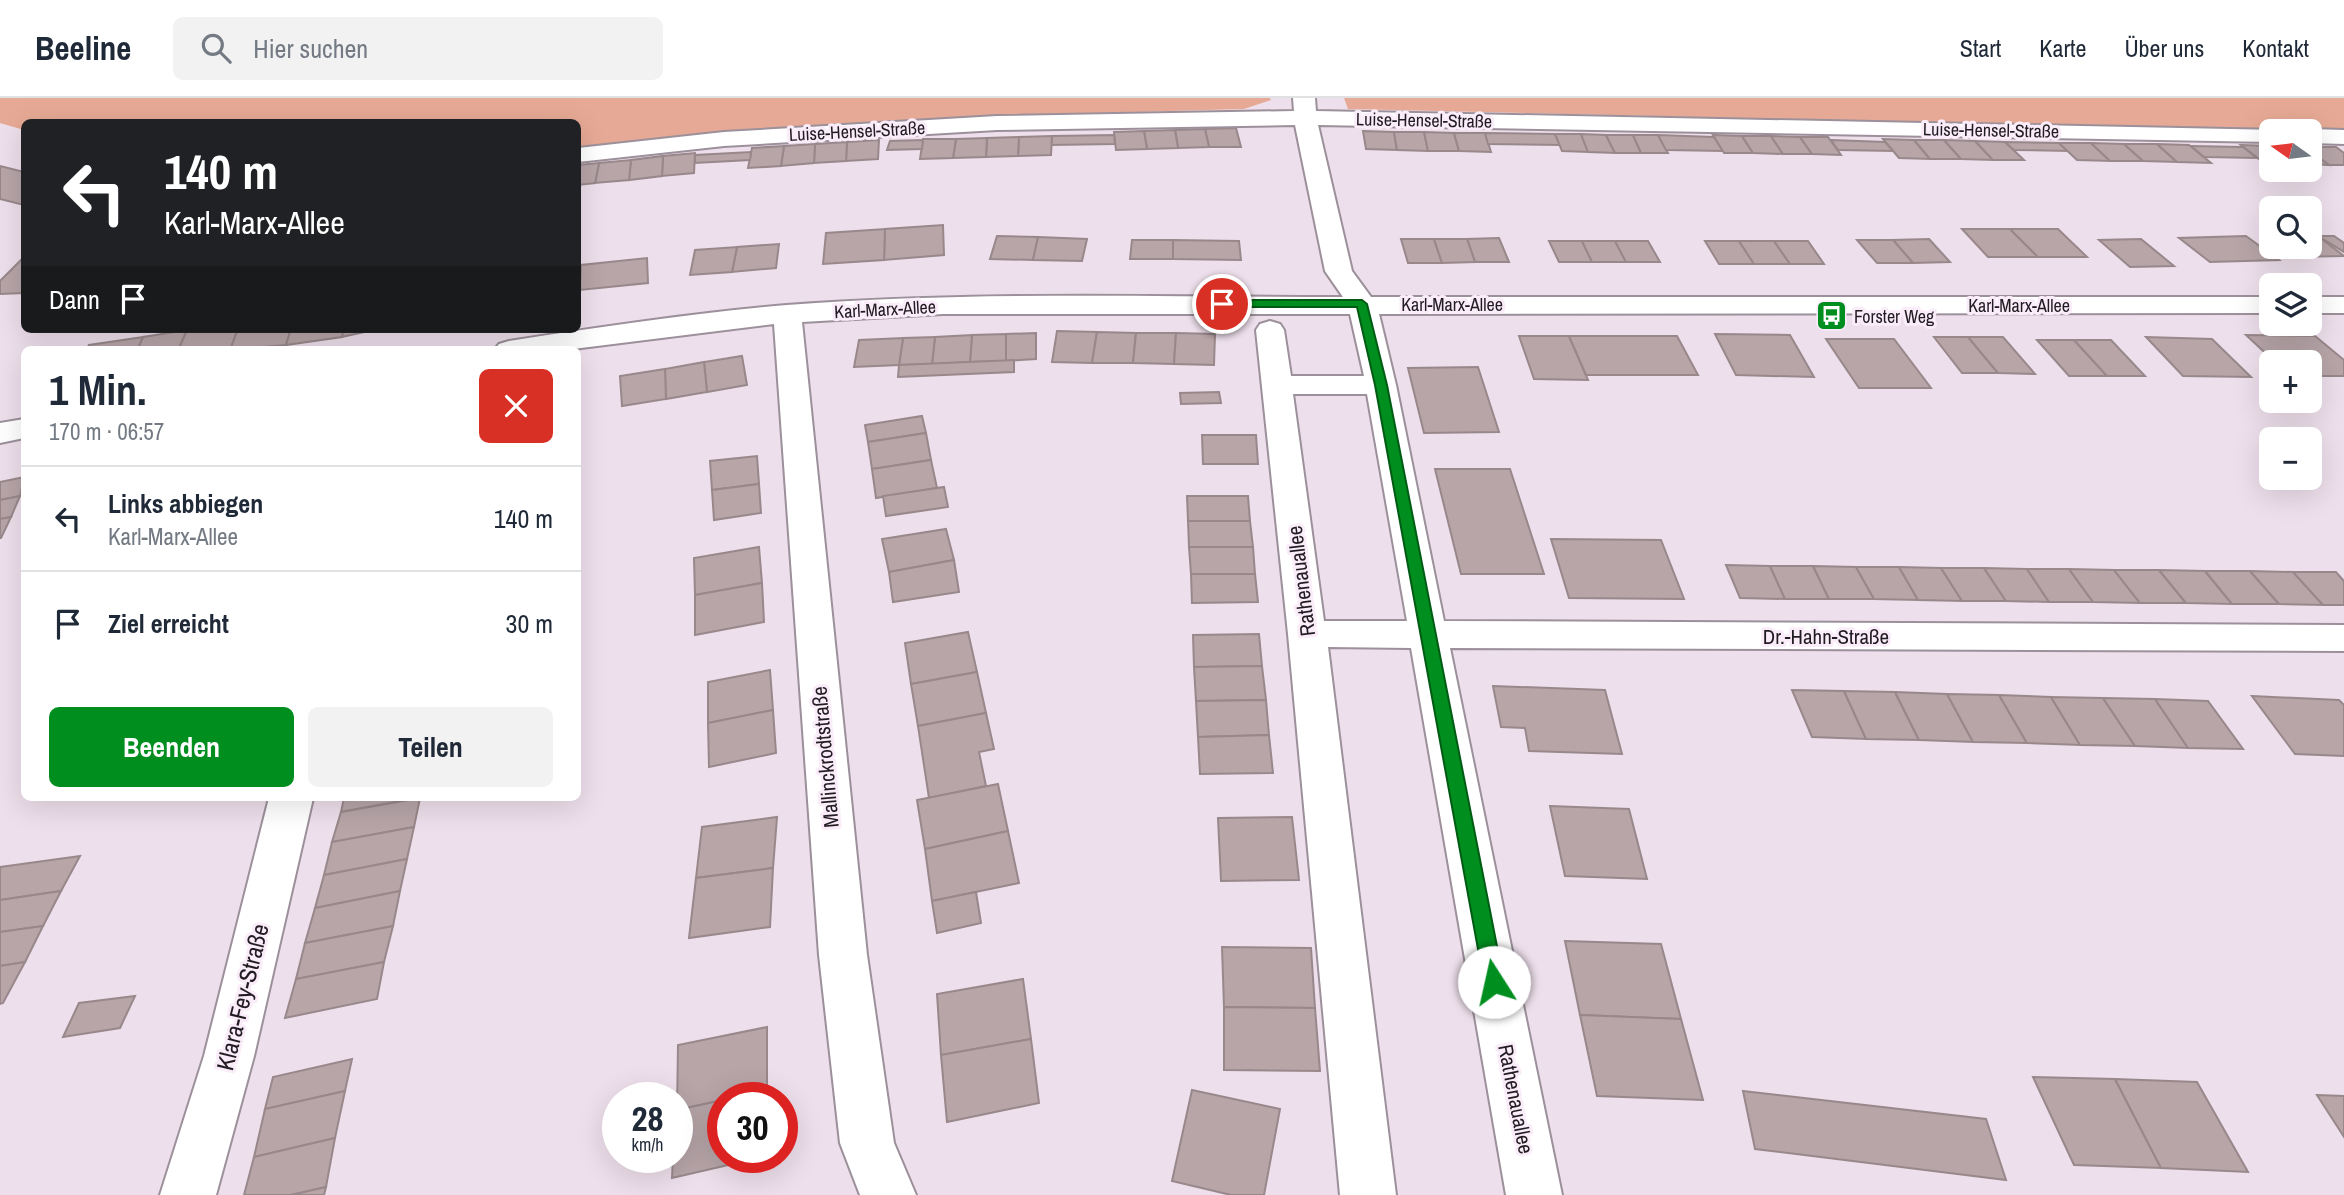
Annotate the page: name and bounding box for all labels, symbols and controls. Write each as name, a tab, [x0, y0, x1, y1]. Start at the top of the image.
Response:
search box	[173, 17, 663, 80]
text: Beeline	[35, 26, 131, 70]
icon: search	[197, 29, 235, 67]
text: Hier suchen	[253, 31, 368, 66]
text: Start	[1960, 32, 2001, 64]
text: Karte	[2039, 32, 2086, 64]
text: Über uns	[2124, 32, 2204, 64]
text: Kontakt	[2242, 32, 2309, 64]
street label: Luise-Hensel-Straße	[1356, 106, 1492, 134]
street label: Luise-Hensel-Straße	[788, 115, 926, 147]
street label: Luise-Hensel-Straße	[1923, 116, 2059, 144]
north arrow	[2259, 119, 2322, 182]
map controls	[2259, 119, 2322, 490]
text: 140 m	[164, 138, 278, 204]
icon: left	[49, 147, 140, 238]
button: search	[2259, 196, 2322, 259]
text: Karl-Marx-Allee	[164, 201, 345, 244]
button: layers	[2259, 273, 2322, 336]
pin	[1192, 274, 1252, 334]
icon: arrive	[114, 280, 152, 318]
text: Dann	[49, 282, 100, 317]
icon: arrive	[1203, 285, 1241, 323]
street label: Karl-Marx-Allee	[1401, 292, 1503, 317]
street label: Karl-Marx-Allee	[1968, 293, 2070, 318]
street label: Karl-Marx-Allee	[834, 294, 936, 324]
bus stop icon: Forster Weg	[1814, 299, 1848, 333]
place label: Forster Weg	[1854, 304, 1935, 329]
button: +	[2259, 350, 2322, 413]
text: 1 Min.	[49, 362, 147, 418]
button: close	[479, 369, 553, 443]
text: 170 m · 06:57	[49, 416, 164, 447]
button: −	[2259, 427, 2322, 490]
text: Links abbiegen	[108, 486, 263, 521]
icon: left	[49, 500, 87, 538]
text: 140 m	[494, 501, 553, 536]
text: Karl-Marx-Allee	[108, 521, 238, 552]
street label: Rathenauallee	[1280, 524, 1322, 638]
icon: arrive	[49, 605, 87, 643]
text: Ziel erreicht	[108, 606, 229, 641]
text: 30 m	[506, 606, 553, 641]
street label: Dr.-Hahn-Straße	[1763, 622, 1889, 651]
street label: Mallinckrodtstraße	[804, 685, 846, 829]
button: Beenden	[49, 707, 294, 787]
button: Teilen	[308, 707, 553, 787]
street label: Klara-Fey-Straße	[208, 920, 276, 1074]
position arrow	[1457, 945, 1531, 1019]
street label: Rathenauallee	[1491, 1042, 1541, 1156]
speed limit sign: 30	[707, 1082, 798, 1173]
text: 28	[632, 1095, 663, 1142]
text: km/h	[632, 1132, 664, 1157]

